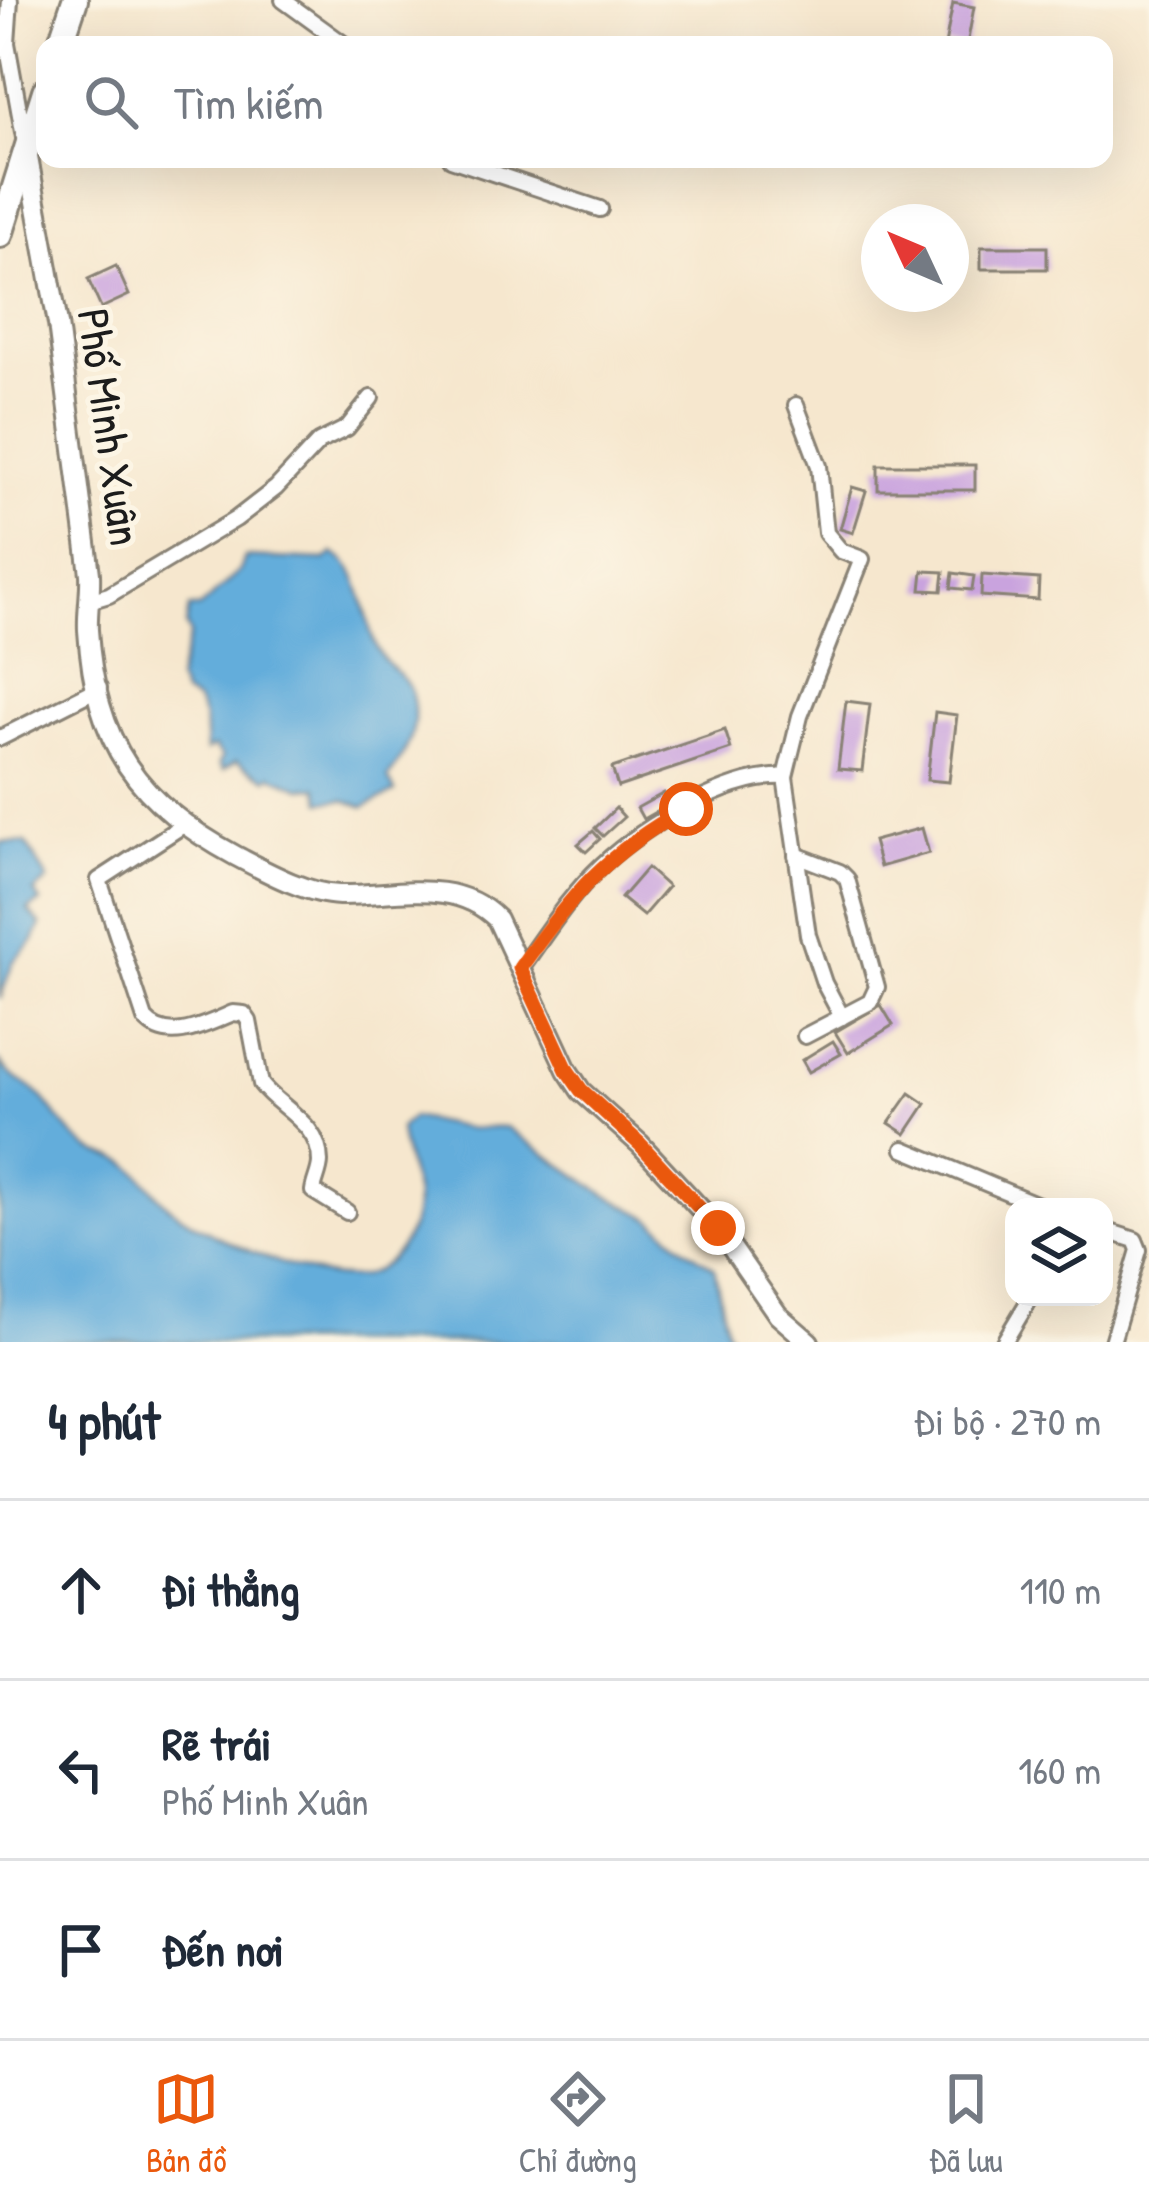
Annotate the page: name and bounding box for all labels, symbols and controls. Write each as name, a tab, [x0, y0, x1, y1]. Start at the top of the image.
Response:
search box	[36, 36, 1113, 168]
icon: search	[78, 69, 144, 135]
text: Tìm kiếm	[174, 72, 323, 133]
north arrow	[861, 204, 969, 312]
street label: Phố Minh Xuân	[64, 305, 157, 549]
route start	[659, 782, 713, 836]
map controls	[1005, 1198, 1113, 1306]
button: layers	[1005, 1198, 1113, 1306]
route end	[691, 1201, 745, 1255]
text: 4 phút	[48, 1386, 160, 1455]
text: Đi bộ · 270 m	[914, 1394, 1101, 1447]
icon: ahead	[48, 1557, 114, 1623]
text: Đi thẳng	[162, 1559, 300, 1620]
text: 110 m	[1020, 1563, 1101, 1616]
text: Rẽ trái	[162, 1713, 271, 1774]
icon: left	[48, 1737, 114, 1803]
text: 160 m	[1018, 1743, 1101, 1796]
text: Phố Minh Xuân	[162, 1774, 369, 1827]
icon: arrive	[48, 1917, 114, 1983]
text: Đến nơi	[162, 1919, 284, 1980]
tab: Bản đồ	[146, 2066, 226, 2182]
tab: Chỉ đường	[519, 2066, 637, 2182]
tab: Đã lưu	[929, 2066, 1003, 2182]

